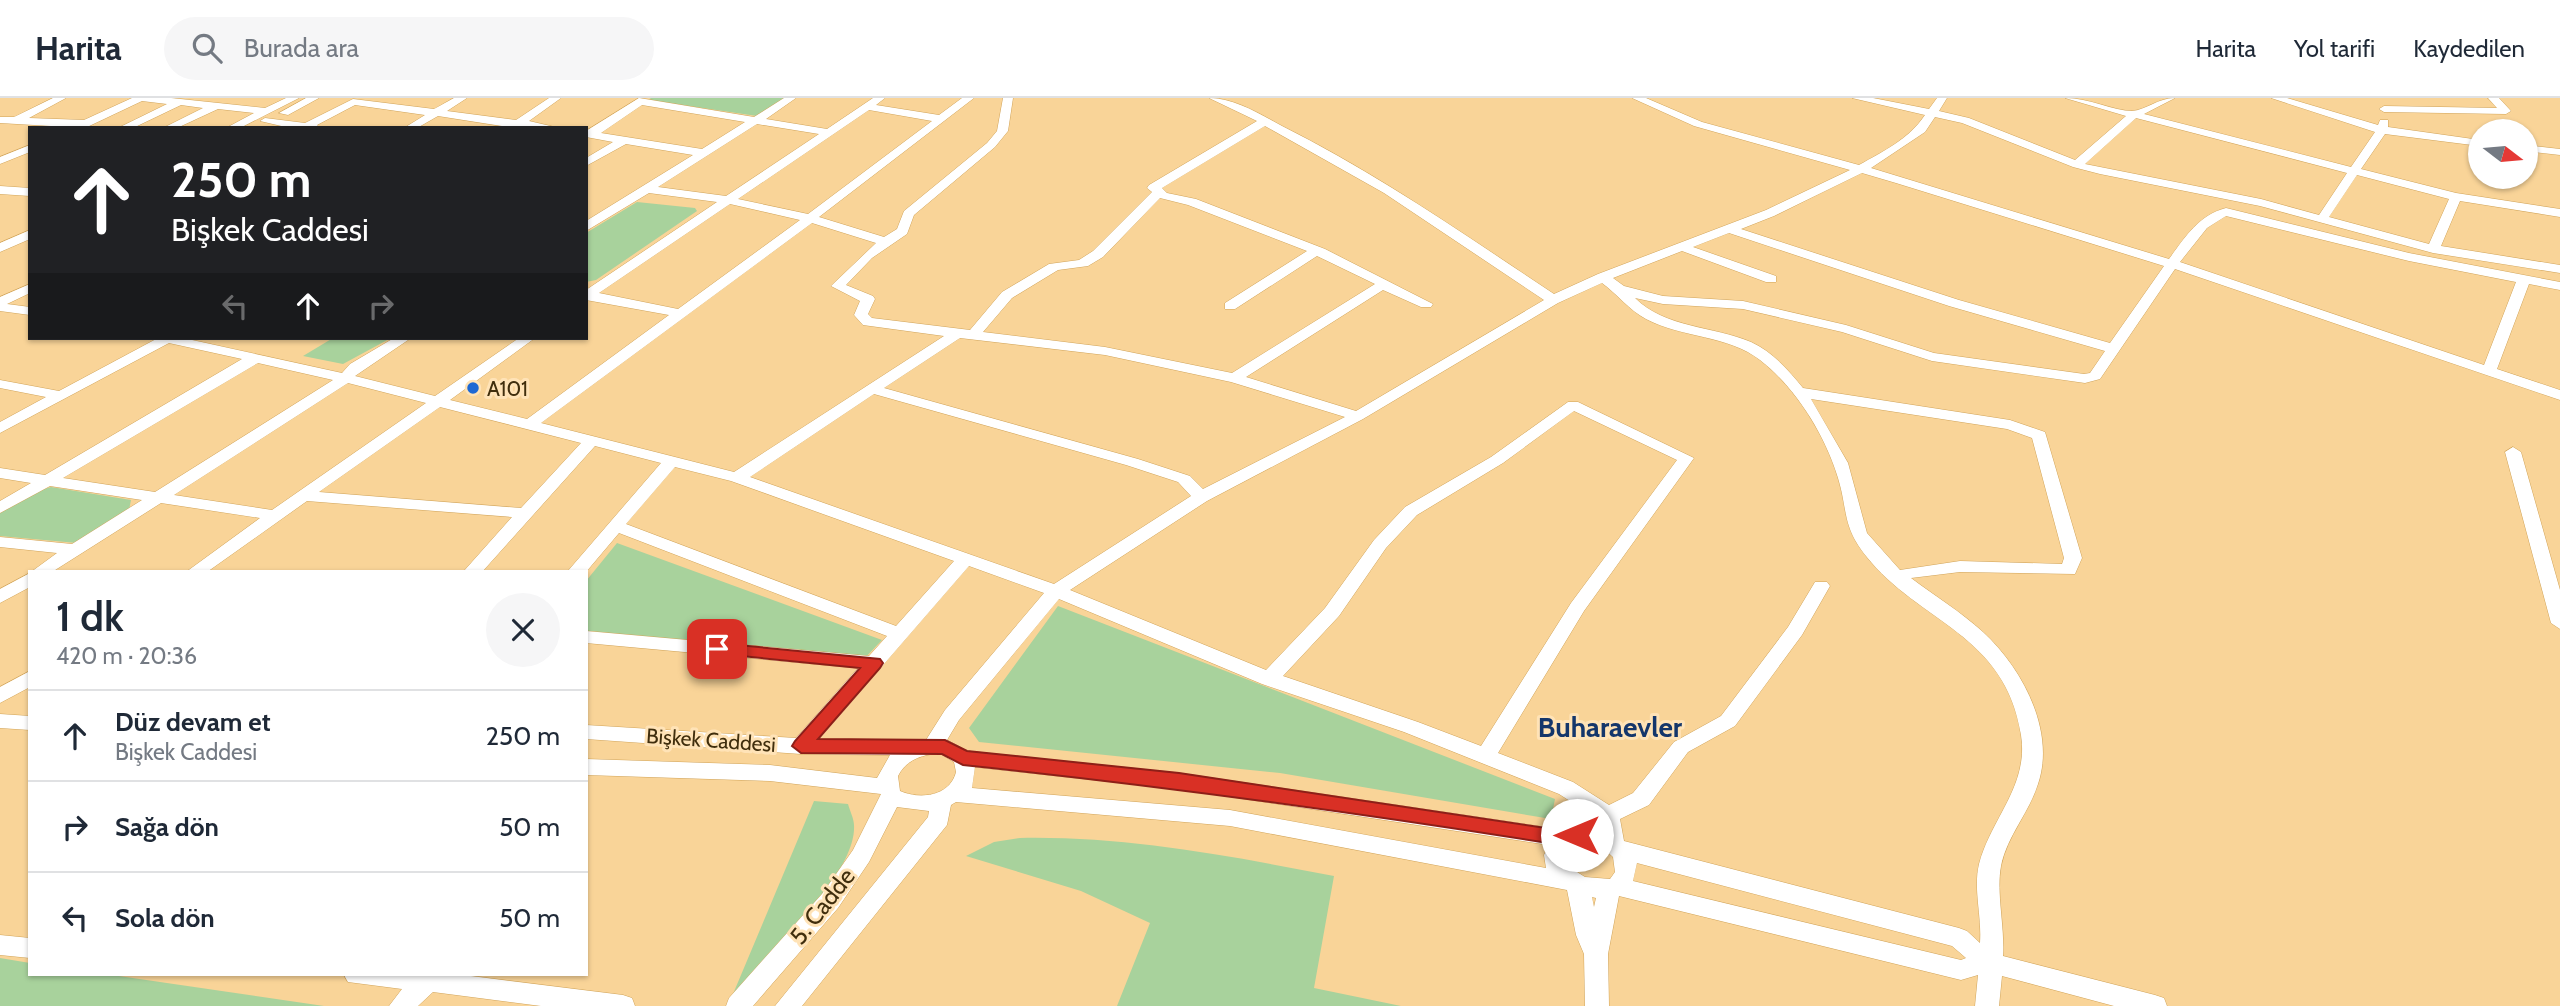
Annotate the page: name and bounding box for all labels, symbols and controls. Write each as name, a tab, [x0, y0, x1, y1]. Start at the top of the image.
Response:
search box	[164, 17, 654, 80]
text: Harita	[35, 28, 122, 68]
icon: search	[188, 29, 226, 67]
text: Burada ara	[244, 32, 359, 64]
text: Harita	[2196, 34, 2256, 63]
text: Yol tarifi	[2294, 34, 2375, 63]
text: Kaydedilen	[2413, 34, 2525, 63]
north arrow	[2468, 119, 2538, 189]
map controls	[2468, 119, 2538, 189]
text: 250 m	[171, 150, 311, 209]
icon: ahead	[56, 154, 147, 245]
text: Bişkek Caddesi	[171, 210, 369, 249]
icon: left	[216, 287, 254, 325]
icon: ahead	[289, 287, 327, 325]
icon: right	[362, 287, 400, 325]
place label: A101	[487, 376, 528, 401]
marker: A101	[465, 380, 481, 396]
text: 1 dk	[56, 590, 124, 642]
button: close	[486, 593, 560, 667]
pin	[687, 619, 747, 679]
icon: arrive	[698, 630, 736, 668]
text: 420 m · 20:36	[56, 642, 197, 670]
text: Düz devam et	[115, 706, 271, 738]
district label: Buharaevler	[1538, 710, 1683, 744]
icon: ahead	[56, 717, 94, 755]
text: 250 m	[486, 720, 560, 752]
street label: Bişkek Caddesi	[645, 723, 777, 757]
text: Bişkek Caddesi	[115, 738, 257, 766]
position arrow	[1540, 798, 1614, 872]
icon: right	[56, 808, 94, 846]
text: Sağa dön	[115, 811, 219, 843]
text: 50 m	[499, 811, 560, 843]
street label: 5. Cadde	[783, 862, 861, 950]
icon: left	[56, 899, 94, 937]
text: Sola dön	[115, 902, 215, 934]
text: 50 m	[499, 902, 560, 934]

